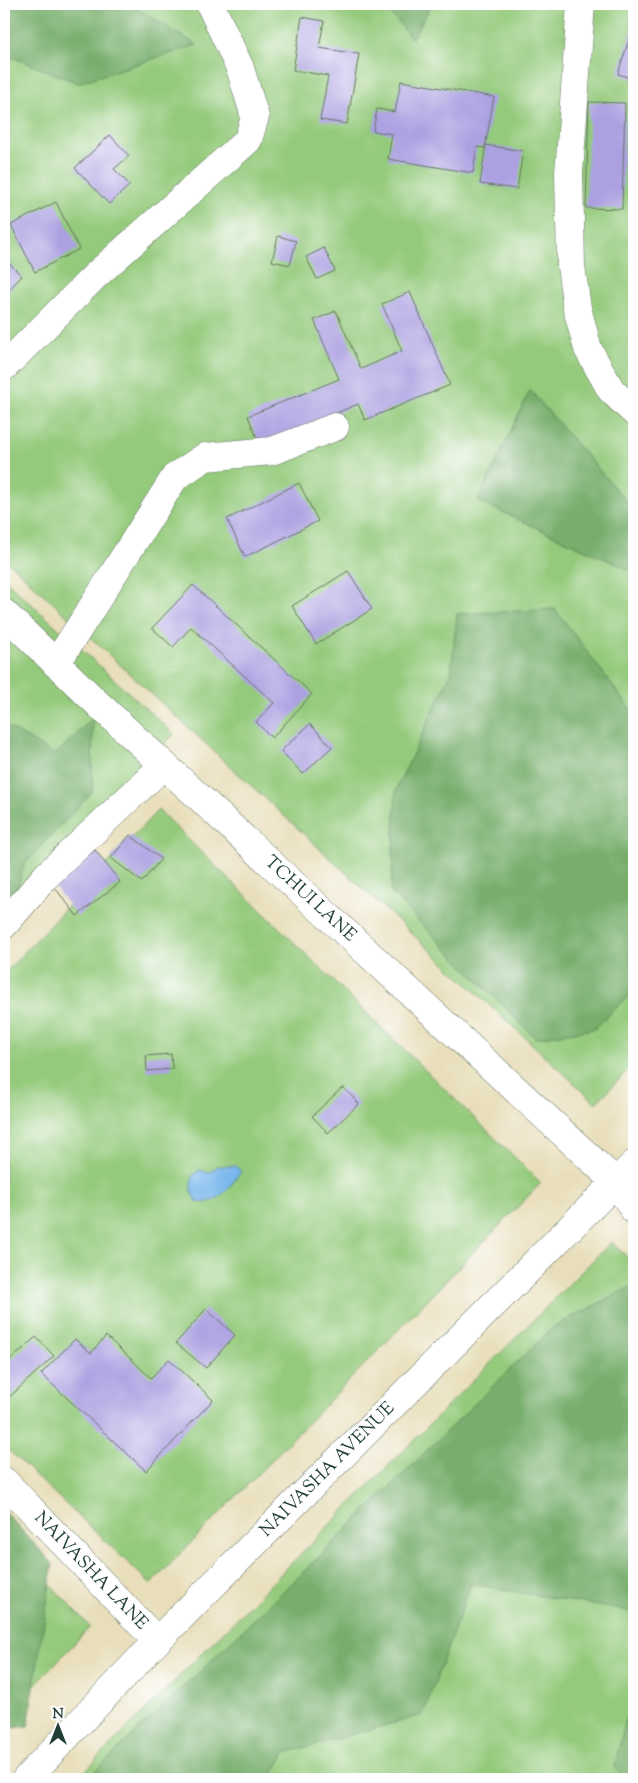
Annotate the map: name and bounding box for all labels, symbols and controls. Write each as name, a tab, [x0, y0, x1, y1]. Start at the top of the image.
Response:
street label: TCHUI LANE	[258, 850, 362, 949]
street label: NAIVASHA AVENUE	[254, 1396, 402, 1544]
street label: NAIVASHA LANE	[27, 1506, 153, 1636]
north arrow	[32, 1700, 82, 1750]
text: N	[52, 1705, 64, 1725]

